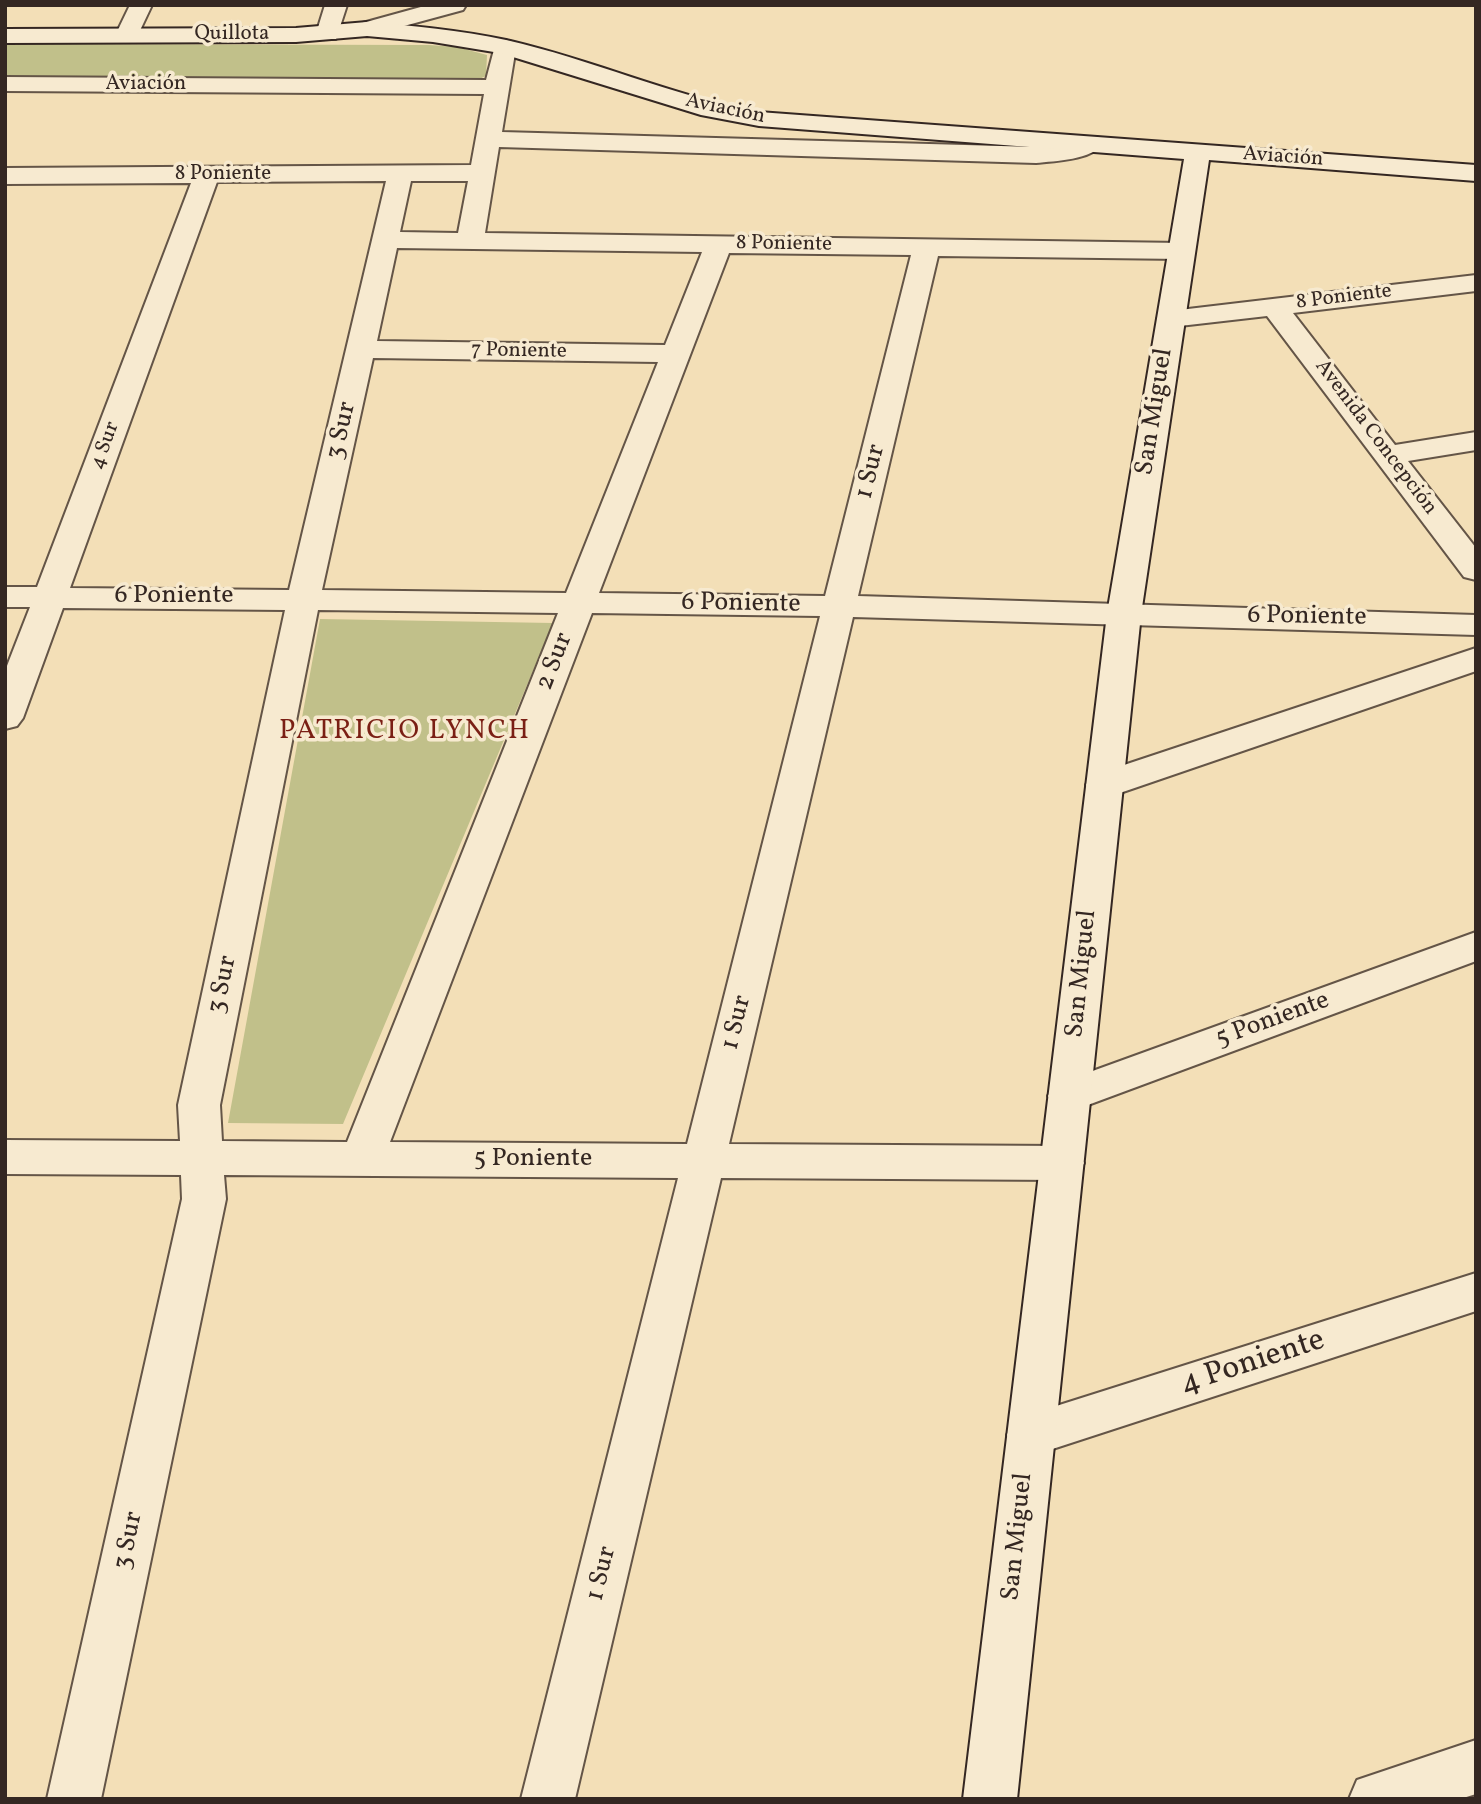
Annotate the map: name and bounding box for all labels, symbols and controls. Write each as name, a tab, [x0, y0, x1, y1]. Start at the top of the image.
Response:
street label: Quillota	[194, 22, 270, 48]
street label: Aviación	[106, 72, 186, 98]
street label: Aviación	[683, 89, 767, 131]
street label: Aviación	[1242, 143, 1324, 173]
street label: 8 Poniente	[175, 162, 271, 188]
street label: 8 Poniente	[736, 232, 832, 258]
street label: 8 Poniente	[1295, 280, 1393, 316]
street label: 7 Poniente	[471, 339, 567, 365]
street label: San Miguel	[1131, 346, 1181, 478]
street label: Avenida Concepción	[1308, 355, 1442, 521]
street label: 3 Sur	[321, 399, 365, 463]
street label: 4 Sur	[86, 419, 126, 473]
street label: 1 Sur	[850, 441, 894, 503]
street label: 6 Poniente	[114, 581, 234, 613]
street label: 6 Poniente	[681, 588, 801, 622]
street label: 6 Poniente	[1247, 601, 1367, 635]
street label: 2 Sur	[531, 629, 581, 695]
district label: PATRICIO LYNCH	[281, 716, 529, 750]
street label: San Miguel	[1061, 909, 1105, 1039]
street label: 3 Sur	[203, 953, 245, 1017]
street label: 5 Poniente	[1212, 986, 1334, 1056]
street label: 1 Sur	[716, 992, 760, 1054]
street label: 5 Poniente	[474, 1144, 592, 1176]
street label: 4 Poniente	[1176, 1323, 1330, 1405]
street label: San Miguel	[997, 1472, 1041, 1602]
street label: 3 Sur	[109, 1509, 151, 1573]
street label: 1 Sur	[581, 1543, 625, 1605]

